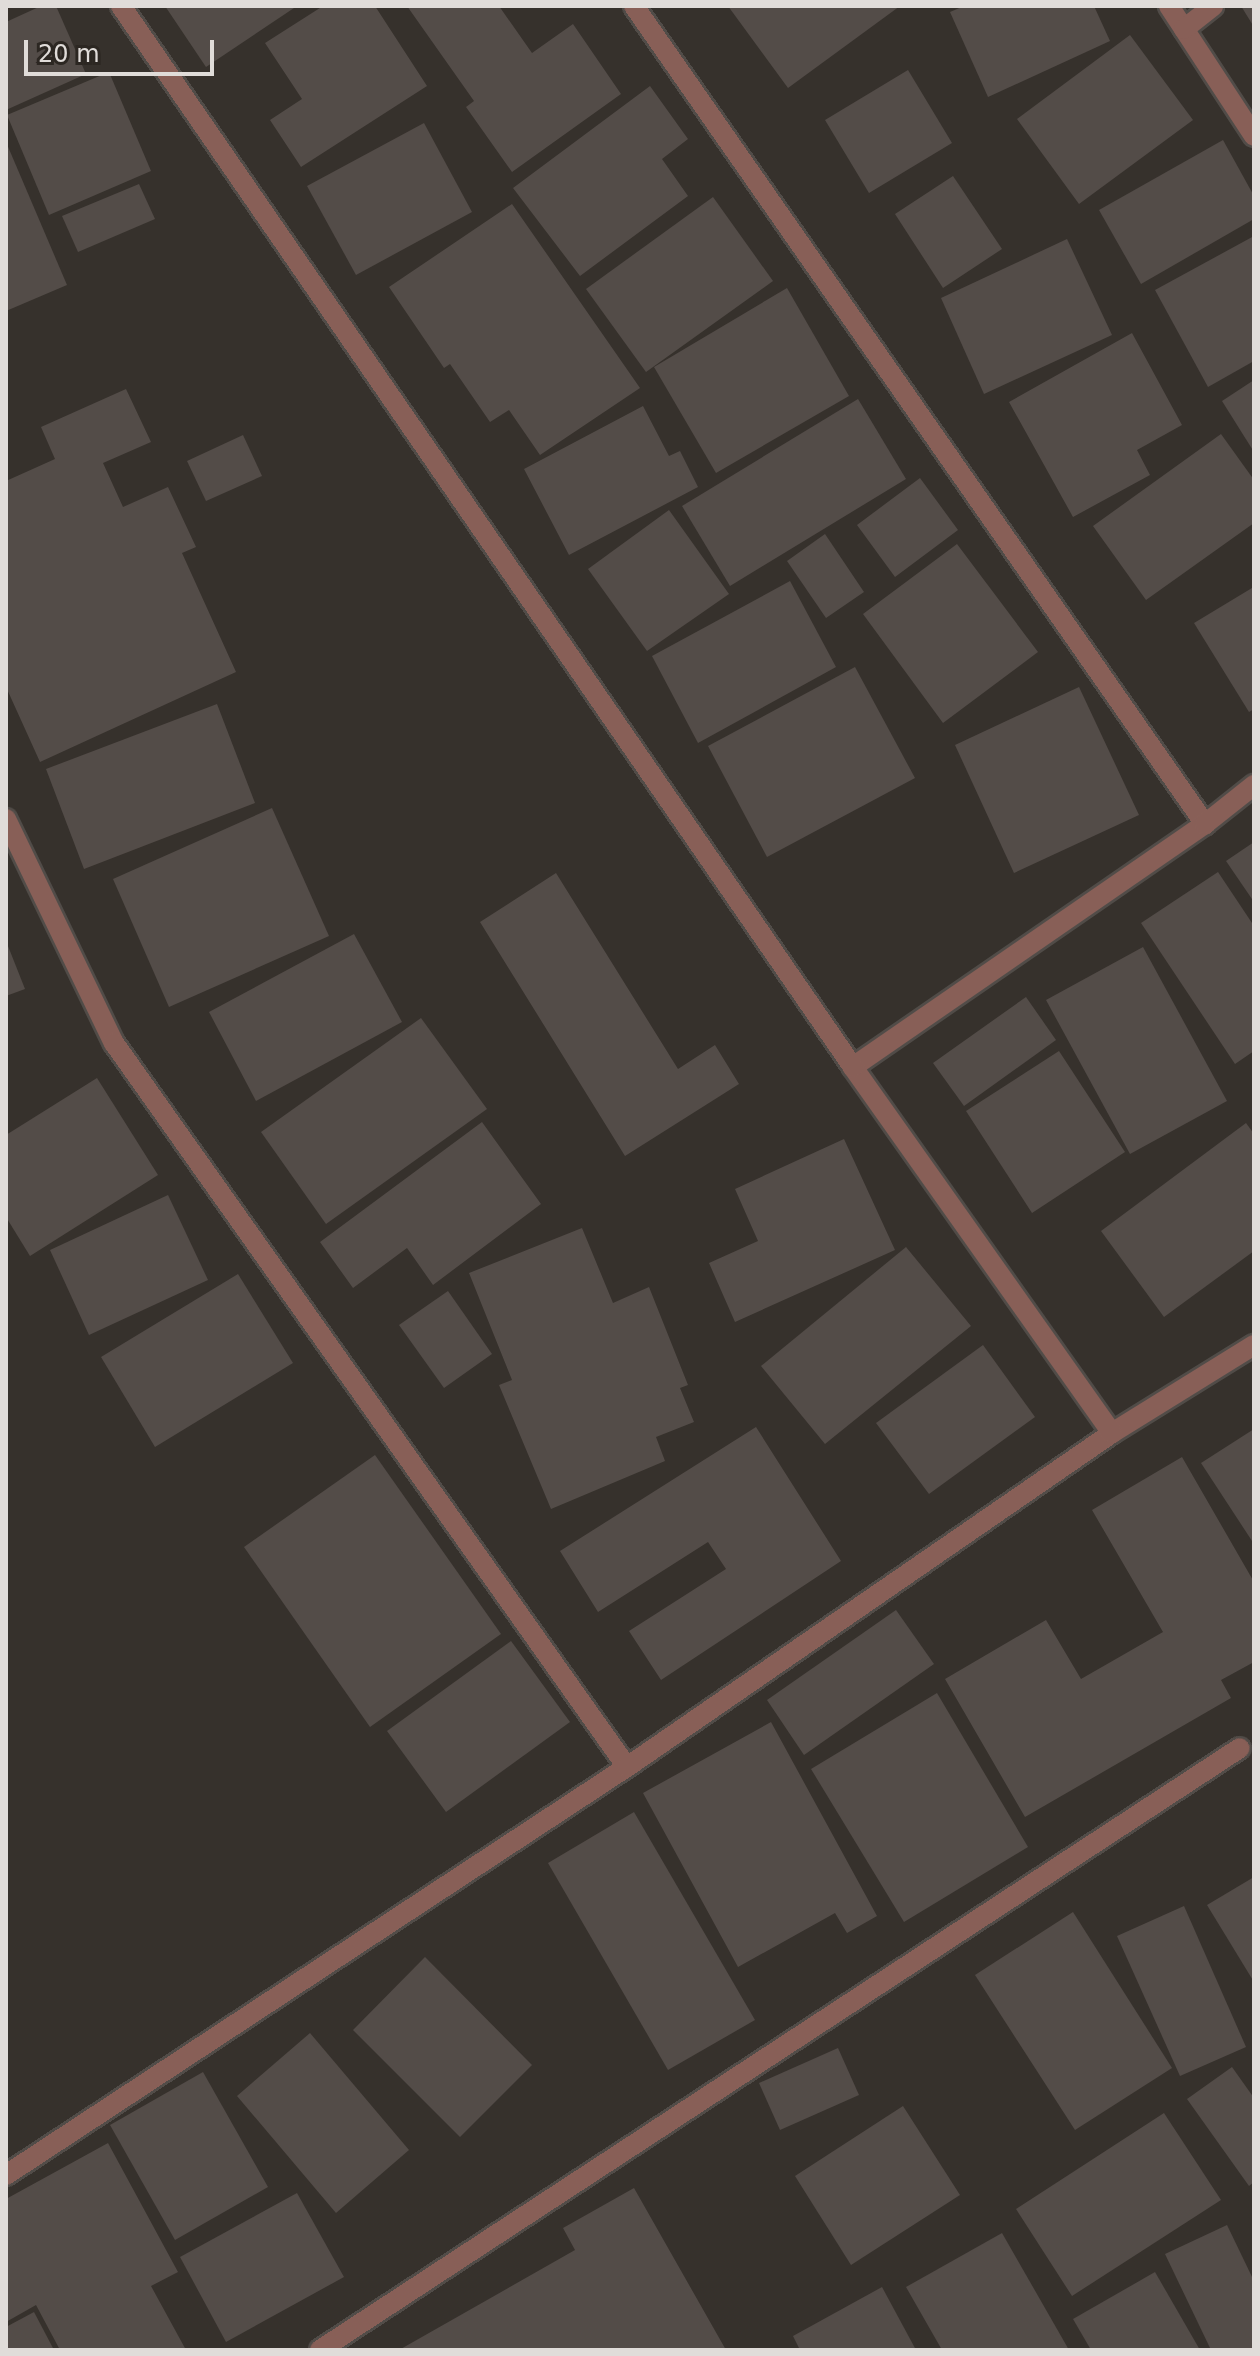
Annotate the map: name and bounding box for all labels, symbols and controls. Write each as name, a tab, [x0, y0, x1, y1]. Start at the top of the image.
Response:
scale bar	[28, 24, 218, 74]
text: 20 m	[38, 40, 100, 68]

